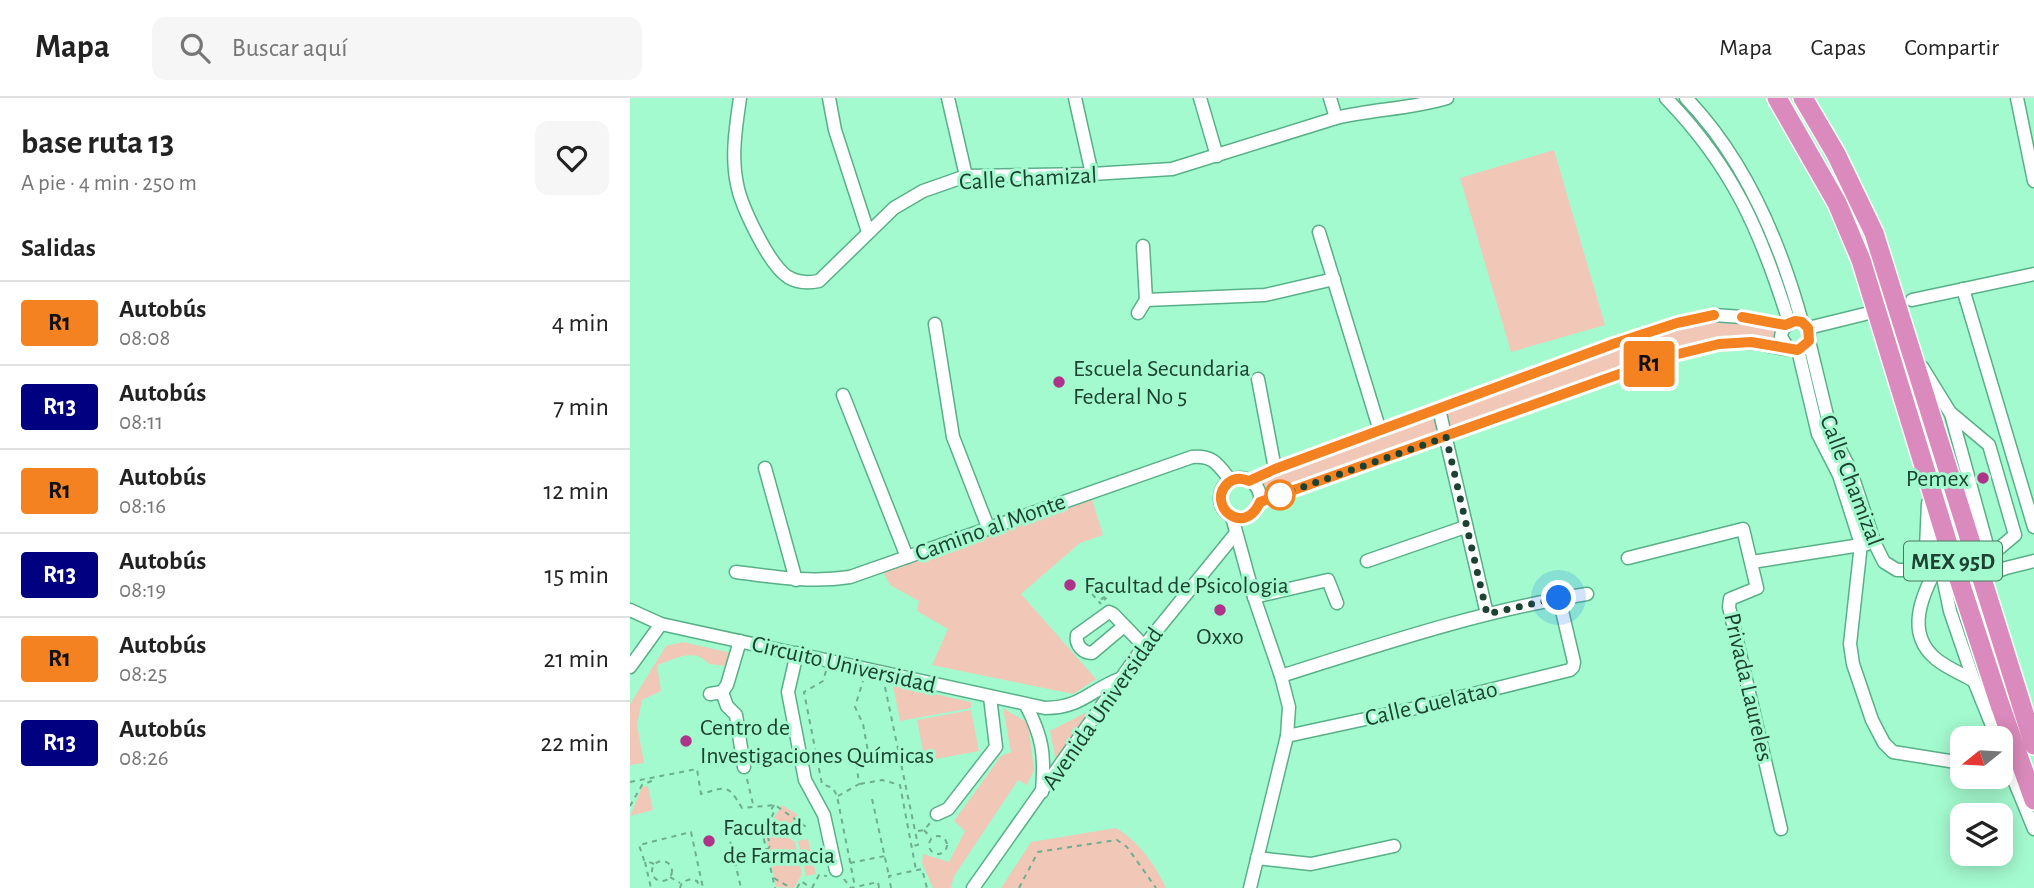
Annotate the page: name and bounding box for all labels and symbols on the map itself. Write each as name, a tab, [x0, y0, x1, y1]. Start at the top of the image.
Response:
street label: Calle Chamizal	[958, 163, 1098, 195]
line badge: R1	[1618, 341, 1680, 387]
place label: Escuela Secundaria Federal No 5	[1073, 357, 1250, 409]
marker: Escuela Secundaria Federal No 5	[1051, 374, 1067, 390]
street label: Calle Chamizal	[1815, 412, 1887, 549]
place label: Pemex	[1906, 467, 1970, 491]
marker: Pemex	[1975, 470, 1991, 486]
unlabelled marker	[1265, 480, 1295, 510]
street label: Camino al Monte	[912, 490, 1069, 566]
road number: MEX 95D	[1904, 542, 2002, 580]
place label: Facultad de Psicologia	[1084, 574, 1289, 598]
marker: Facultad de Psicologia	[1062, 577, 1078, 593]
your location	[1541, 580, 1576, 615]
marker: Oxxo	[1212, 602, 1228, 618]
street label: Privada Laureles	[1719, 611, 1777, 764]
street label: Avenida Universidad	[1038, 623, 1168, 794]
place label: Oxxo	[1196, 625, 1244, 649]
street label: Circuito Universidad	[749, 632, 938, 698]
street label: Calle Guelatao	[1363, 677, 1500, 731]
place label: Centro de Investigaciones Químicas	[700, 716, 934, 768]
north arrow	[1950, 726, 2012, 789]
marker: Centro de Investigaciones Químicas	[678, 733, 694, 749]
place label: Facultad de Farmacia	[723, 816, 835, 868]
marker: Facultad de Farmacia	[701, 833, 717, 849]

